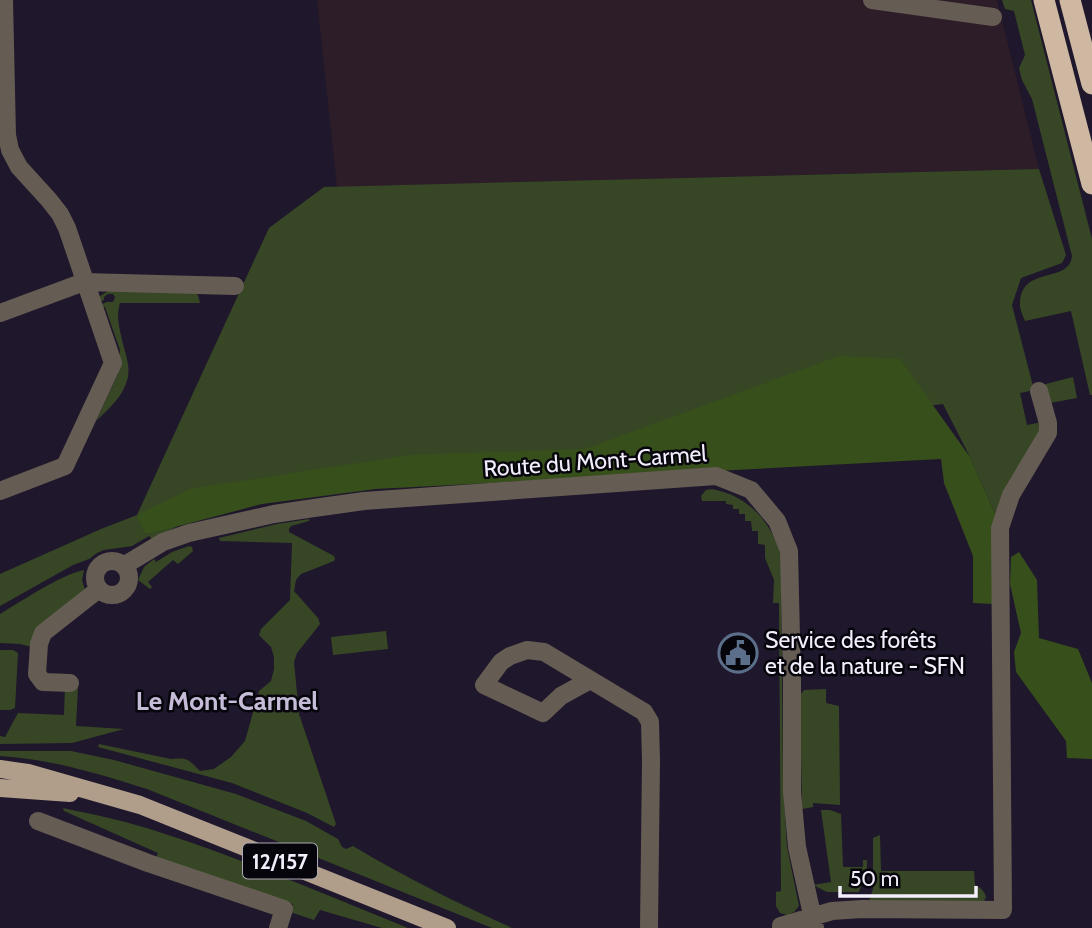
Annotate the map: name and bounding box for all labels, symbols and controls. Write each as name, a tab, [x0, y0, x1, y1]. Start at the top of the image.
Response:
street label: Route du Mont-Carmel	[482, 439, 708, 483]
place label: Service des forêts et de la nature - SFN	[765, 626, 965, 680]
public building icon: Service des forêts et de la nature - SFN	[717, 632, 759, 674]
district label: Le Mont-Carmel	[136, 685, 318, 717]
road number: 12/157	[243, 844, 317, 878]
scale bar	[840, 855, 976, 899]
text: 50 m	[850, 866, 899, 891]

